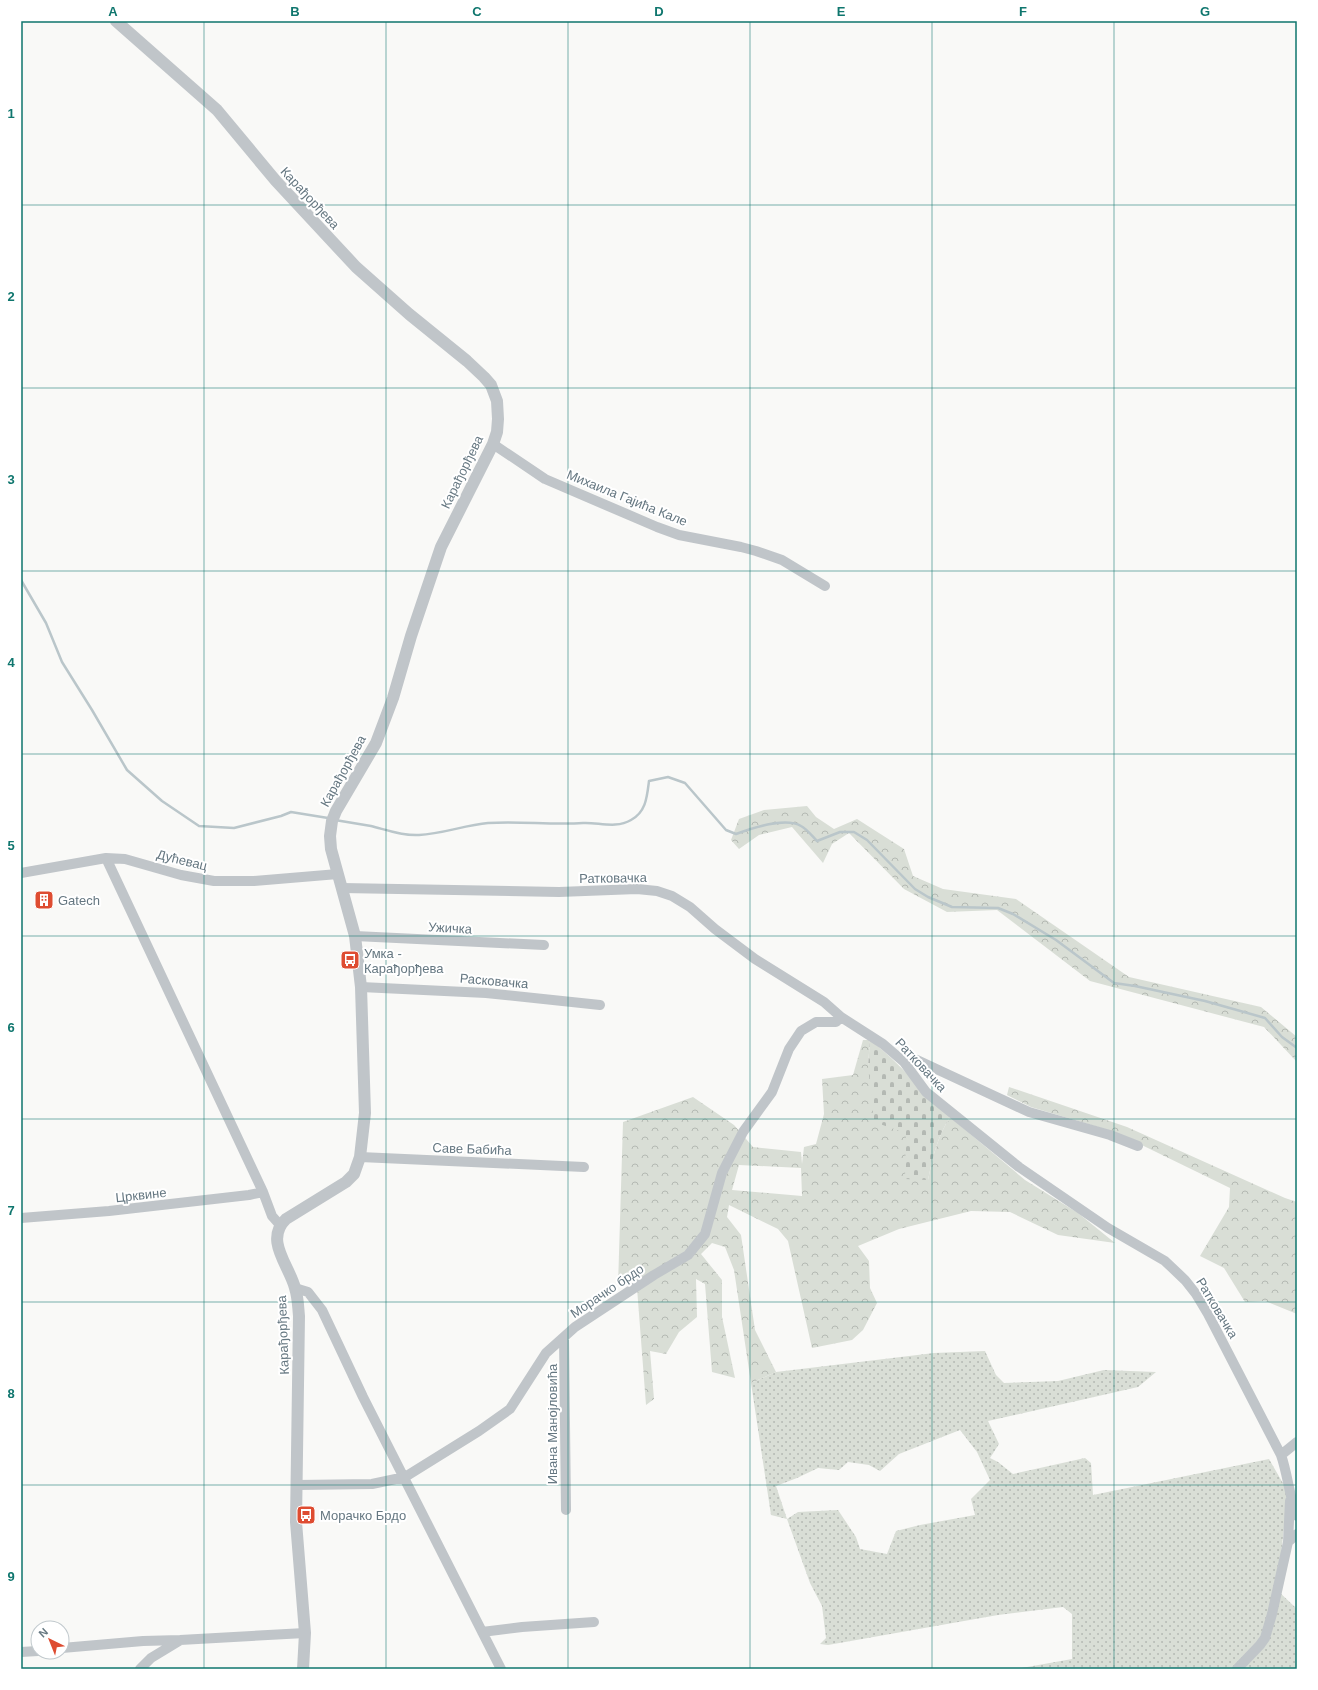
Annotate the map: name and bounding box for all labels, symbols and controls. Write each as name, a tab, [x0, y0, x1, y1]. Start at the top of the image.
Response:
text: A	[108, 4, 118, 19]
text: B	[290, 4, 300, 19]
text: C	[472, 4, 482, 19]
text: D	[654, 4, 664, 19]
text: E	[837, 4, 846, 19]
text: F	[1019, 4, 1027, 19]
text: G	[1200, 4, 1210, 19]
text: 1	[7, 106, 15, 121]
street label: Карађорђева	[277, 164, 343, 233]
text: 2	[7, 289, 15, 304]
street label: Карађорђева	[438, 432, 486, 511]
street label: Михаила Гајића Кале	[565, 467, 689, 529]
text: 3	[7, 472, 15, 487]
text: 4	[7, 655, 15, 670]
street label: Карађорђева	[317, 732, 369, 809]
text: 5	[7, 838, 15, 853]
street label: Дућевац	[155, 846, 209, 874]
street label: Ратковачка	[579, 870, 648, 886]
building icon: Gatech	[33, 889, 55, 911]
place label: Gatech	[58, 893, 100, 908]
street label: Ужичка	[428, 919, 473, 937]
place label: Умка - Карађорђева	[364, 946, 444, 976]
bus stop icon: Умка - Карађорђева	[339, 949, 361, 971]
street label: Расковачка	[459, 971, 530, 992]
text: 6	[7, 1020, 15, 1035]
street label: Ратковачка	[892, 1035, 950, 1095]
street label: Саве Бабића	[432, 1140, 513, 1158]
street label: Црквине	[115, 1185, 167, 1205]
text: 7	[7, 1203, 15, 1218]
street label: Морачко брдо	[568, 1261, 646, 1321]
street label: Ратковачка	[1193, 1275, 1241, 1342]
street label: Карађорђева	[274, 1294, 292, 1375]
street label: Ивана Манојловића	[545, 1363, 560, 1484]
text: 8	[7, 1386, 15, 1401]
bus stop icon: Морачко Брдо	[295, 1504, 317, 1526]
place label: Морачко Брдо	[320, 1508, 406, 1523]
text: 9	[7, 1569, 15, 1584]
north arrow	[30, 1620, 70, 1660]
text: N	[36, 1626, 50, 1640]

